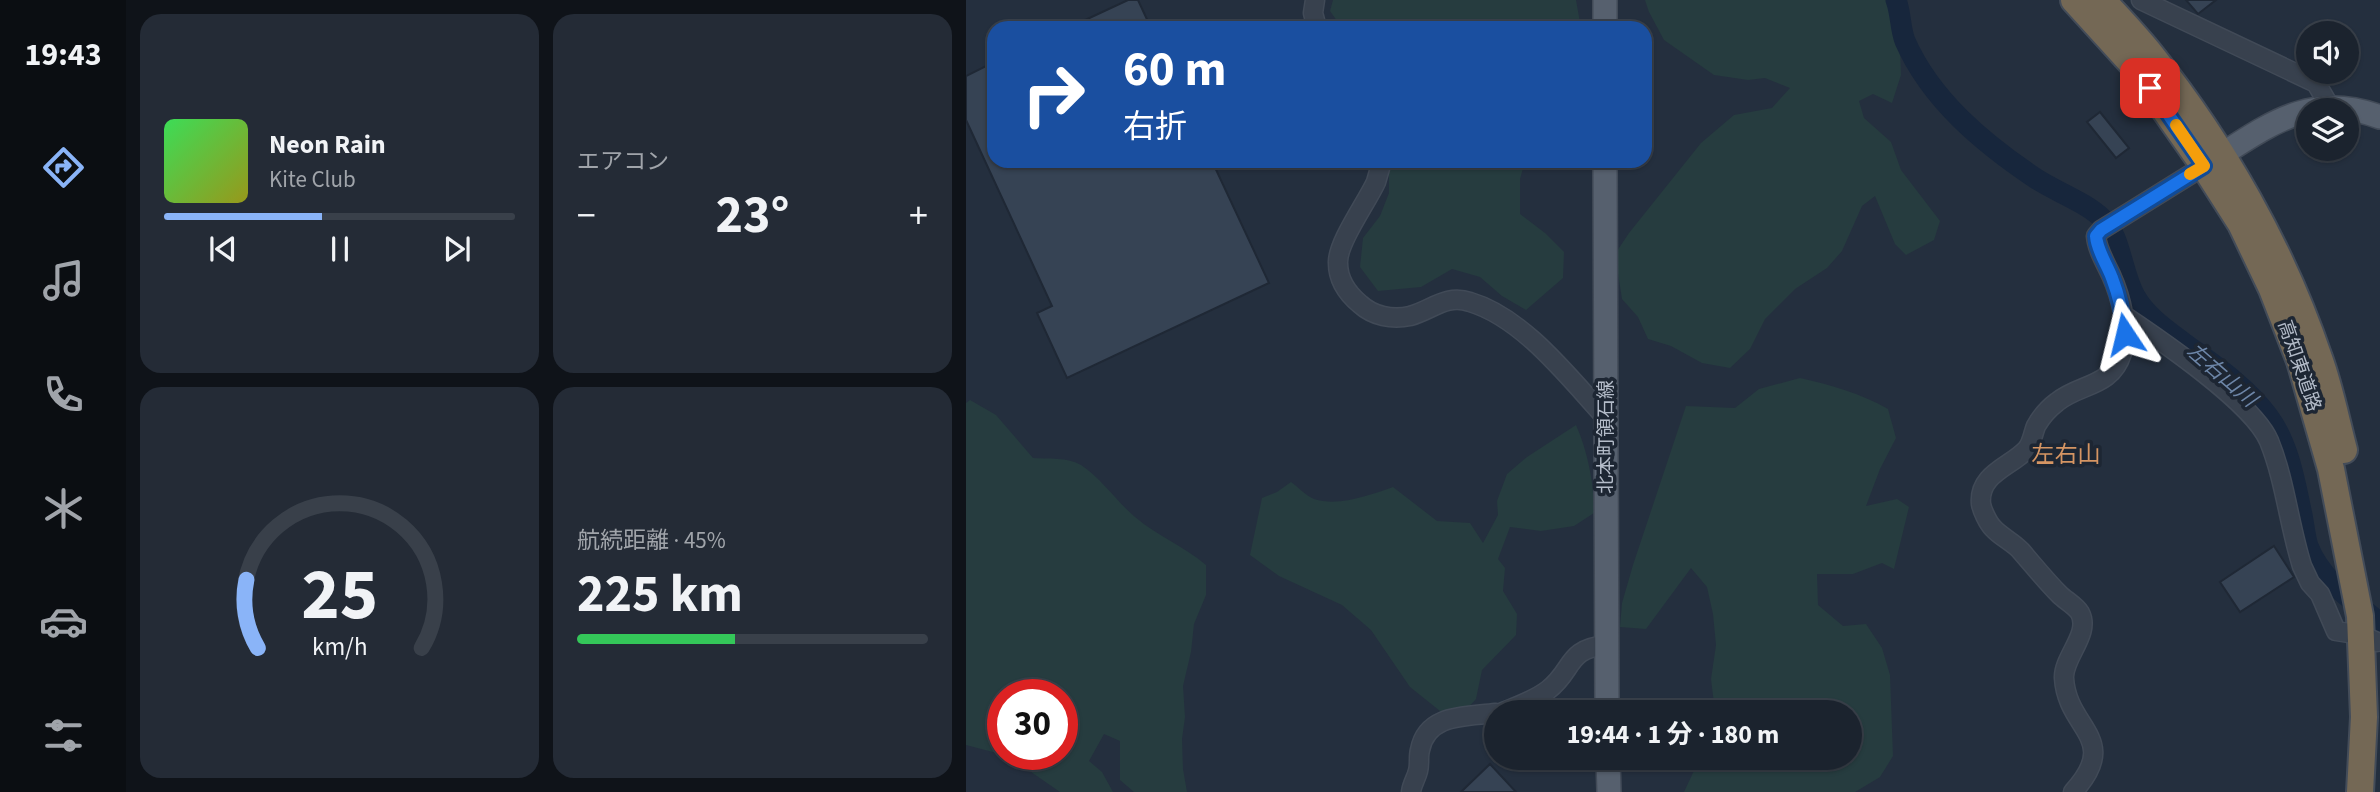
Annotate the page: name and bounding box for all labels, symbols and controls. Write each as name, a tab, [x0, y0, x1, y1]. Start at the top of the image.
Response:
map controls	[2296, 21, 2359, 161]
button: sound	[2296, 21, 2359, 84]
text: 19:43	[24, 32, 102, 78]
text: 60 m	[1123, 35, 1227, 105]
icon: right	[1008, 49, 1099, 140]
pin	[2120, 58, 2180, 118]
icon: arrive	[2131, 69, 2169, 107]
button: layers	[2296, 98, 2359, 161]
text: 右折	[1123, 104, 1187, 150]
text: Neon Rain	[269, 126, 386, 163]
icon: directions	[39, 143, 88, 192]
text: エアコン	[577, 145, 669, 178]
text: Kite Club	[269, 163, 356, 196]
text: 23°	[716, 179, 789, 253]
text: −	[577, 189, 596, 243]
text: +	[909, 189, 928, 243]
icon: previous	[204, 230, 242, 268]
icon: pause	[321, 230, 359, 268]
icon: next	[438, 230, 476, 268]
icon: music	[39, 256, 88, 305]
position arrow	[2088, 297, 2162, 371]
street label: 高知東道路	[2271, 317, 2327, 415]
water label: 左右山川	[2180, 336, 2265, 415]
icon: phone	[39, 370, 88, 419]
street label: 北本町領石線	[1593, 380, 1620, 494]
district label: 左右山	[2032, 438, 2101, 471]
icon: climate	[39, 484, 88, 533]
text: 航続距離 · 45%	[577, 524, 726, 557]
text: 25	[301, 544, 378, 648]
text: 225 km	[577, 558, 743, 632]
icon: car	[39, 597, 88, 646]
text: km/h	[312, 629, 367, 665]
speed limit sign: 30	[987, 679, 1078, 770]
icon: filters	[39, 711, 88, 760]
text: 19:44 · 1 分 · 180 m	[1567, 716, 1779, 753]

